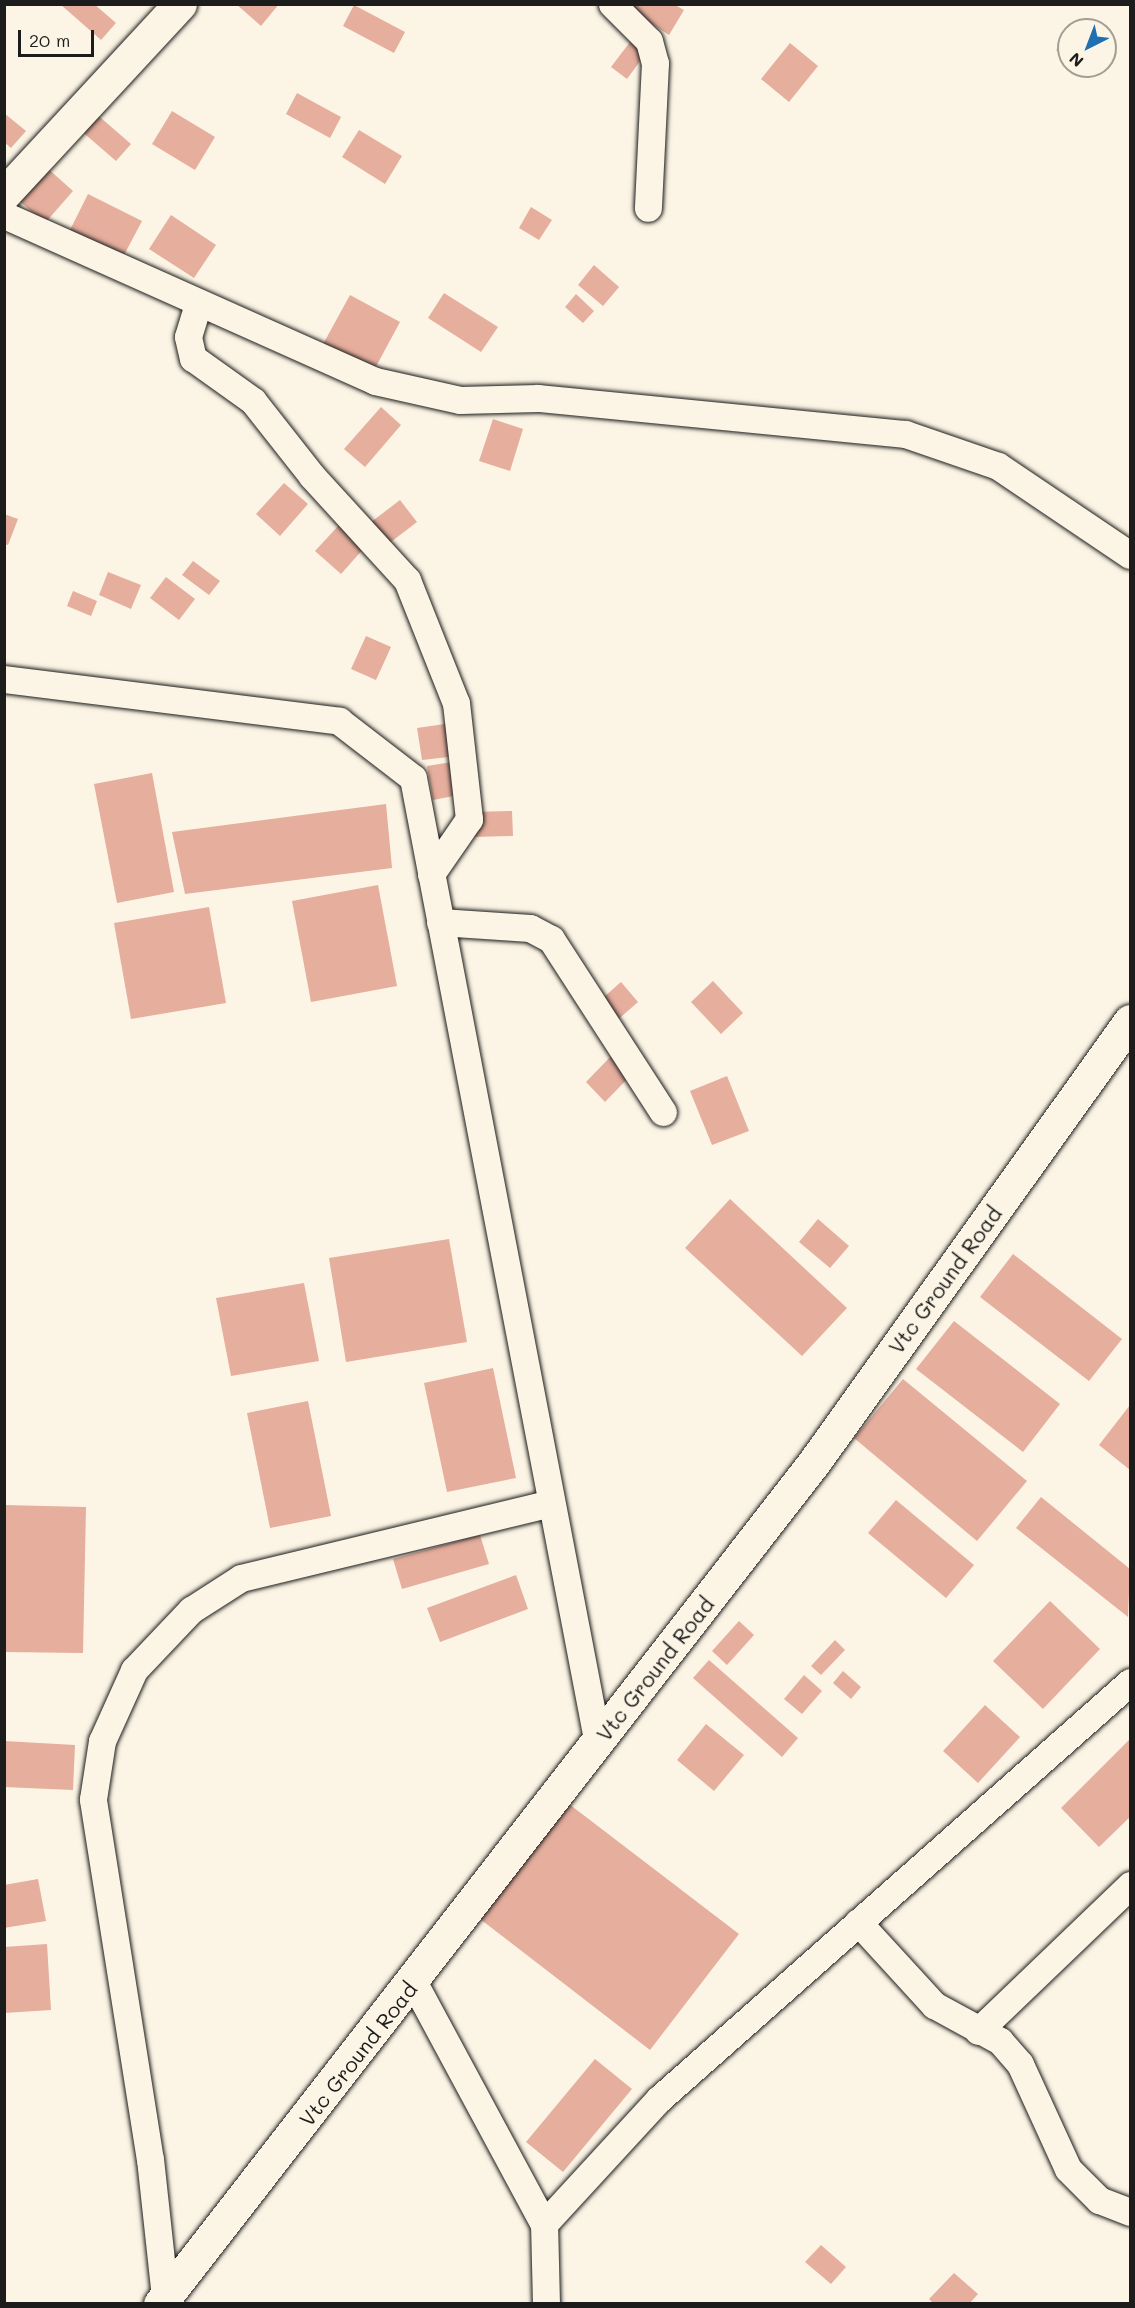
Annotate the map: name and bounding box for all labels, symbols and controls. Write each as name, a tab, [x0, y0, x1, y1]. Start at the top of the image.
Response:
scale bar	[21, 18, 98, 56]
north arrow	[1057, 18, 1117, 78]
text: 20 m	[29, 28, 70, 52]
text: N	[1064, 48, 1088, 72]
street label: Vtc Ground Road	[883, 1201, 1007, 1359]
street label: Vtc Ground Road	[591, 1592, 719, 1746]
street label: Vtc Ground Road	[294, 1977, 422, 2131]

